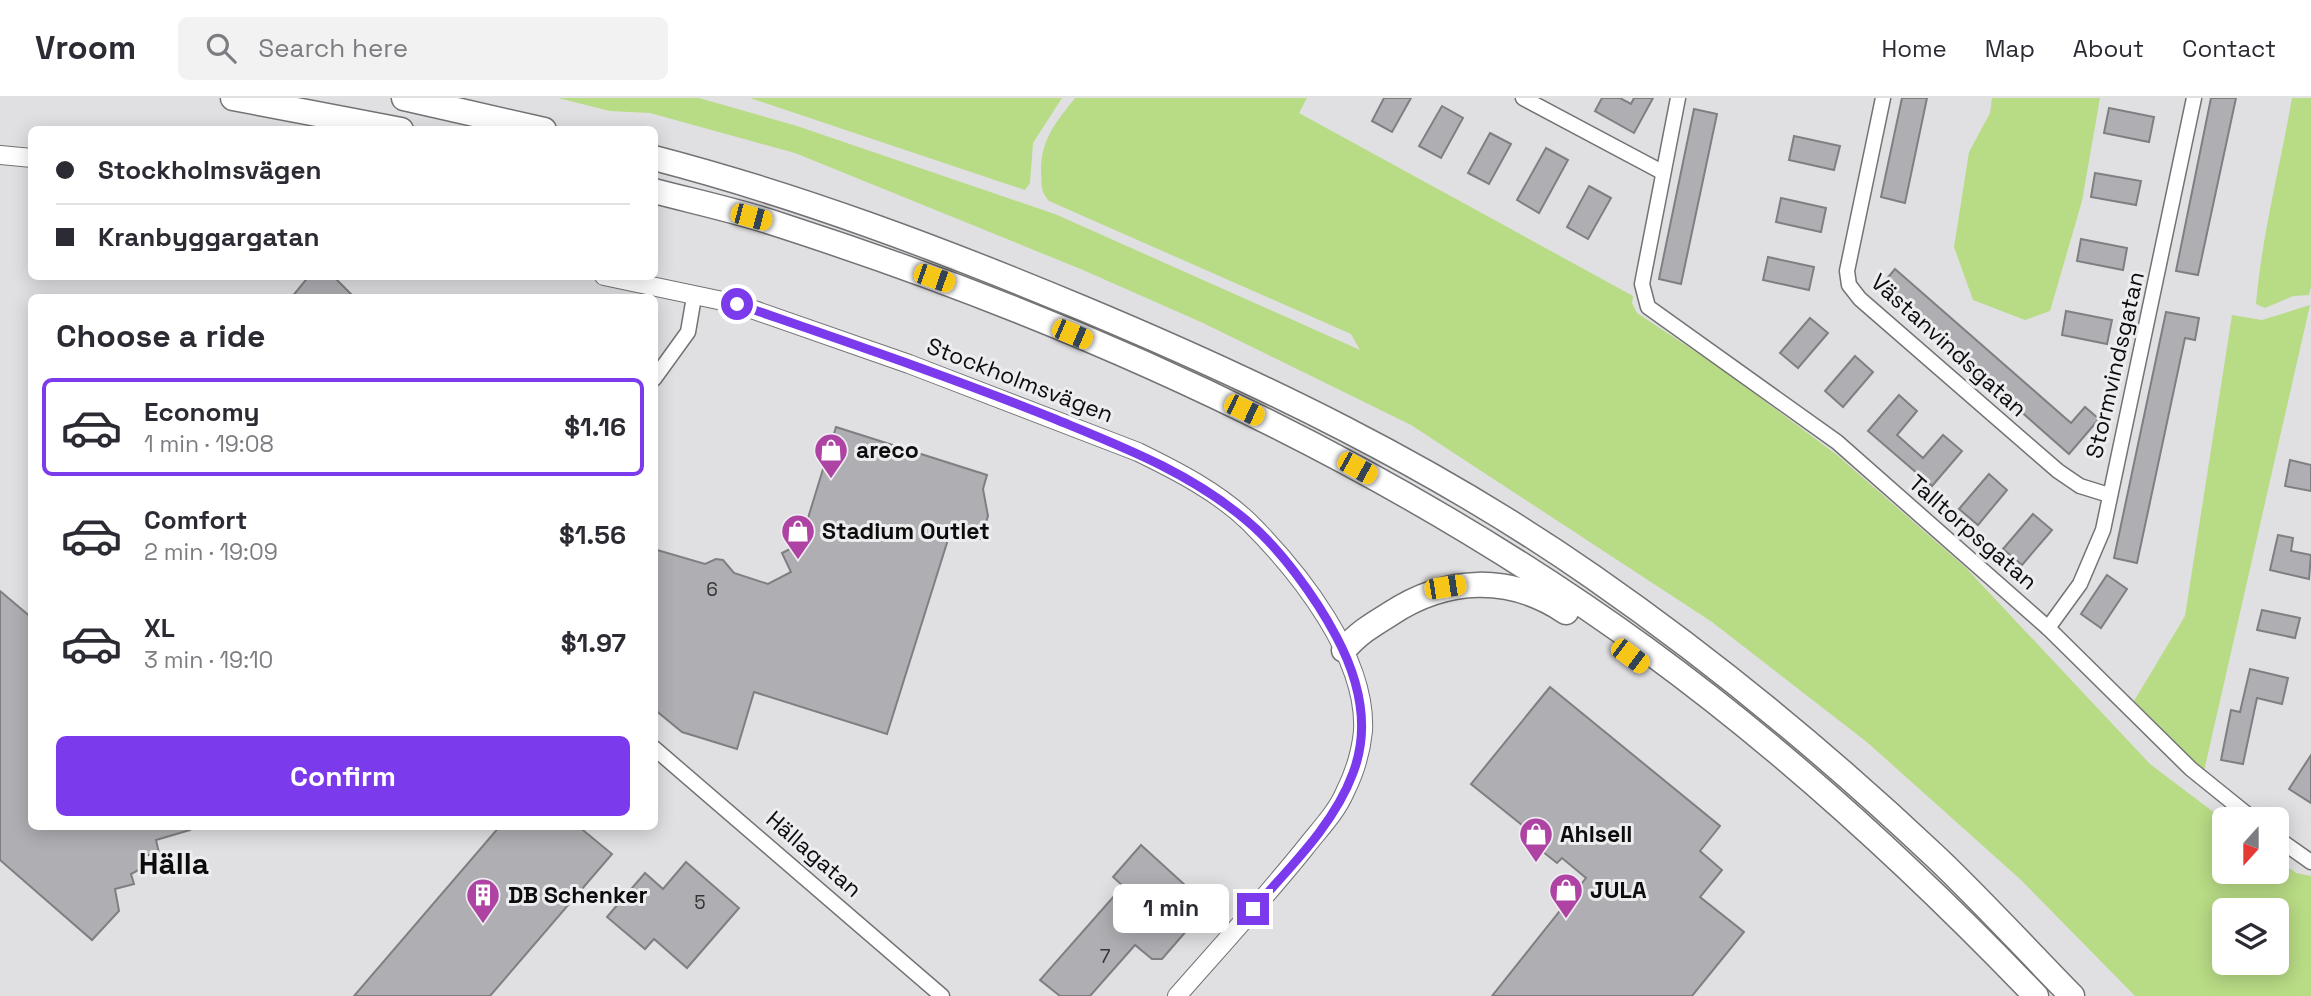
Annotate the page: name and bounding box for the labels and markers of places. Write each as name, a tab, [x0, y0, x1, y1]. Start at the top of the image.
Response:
shop icon: areco	[812, 431, 850, 480]
place label: areco	[856, 435, 919, 465]
shop icon: Stadium Outlet	[779, 512, 817, 561]
place label: Stadium Outlet	[822, 516, 990, 546]
shop icon: Ahlsell	[1517, 815, 1555, 864]
place label: Ahlsell	[1560, 819, 1632, 849]
shop icon: JULA	[1547, 871, 1585, 920]
place label: JULA	[1590, 875, 1647, 905]
building icon: DB Schenker	[464, 876, 502, 925]
place label: DB Schenker	[508, 880, 648, 910]

